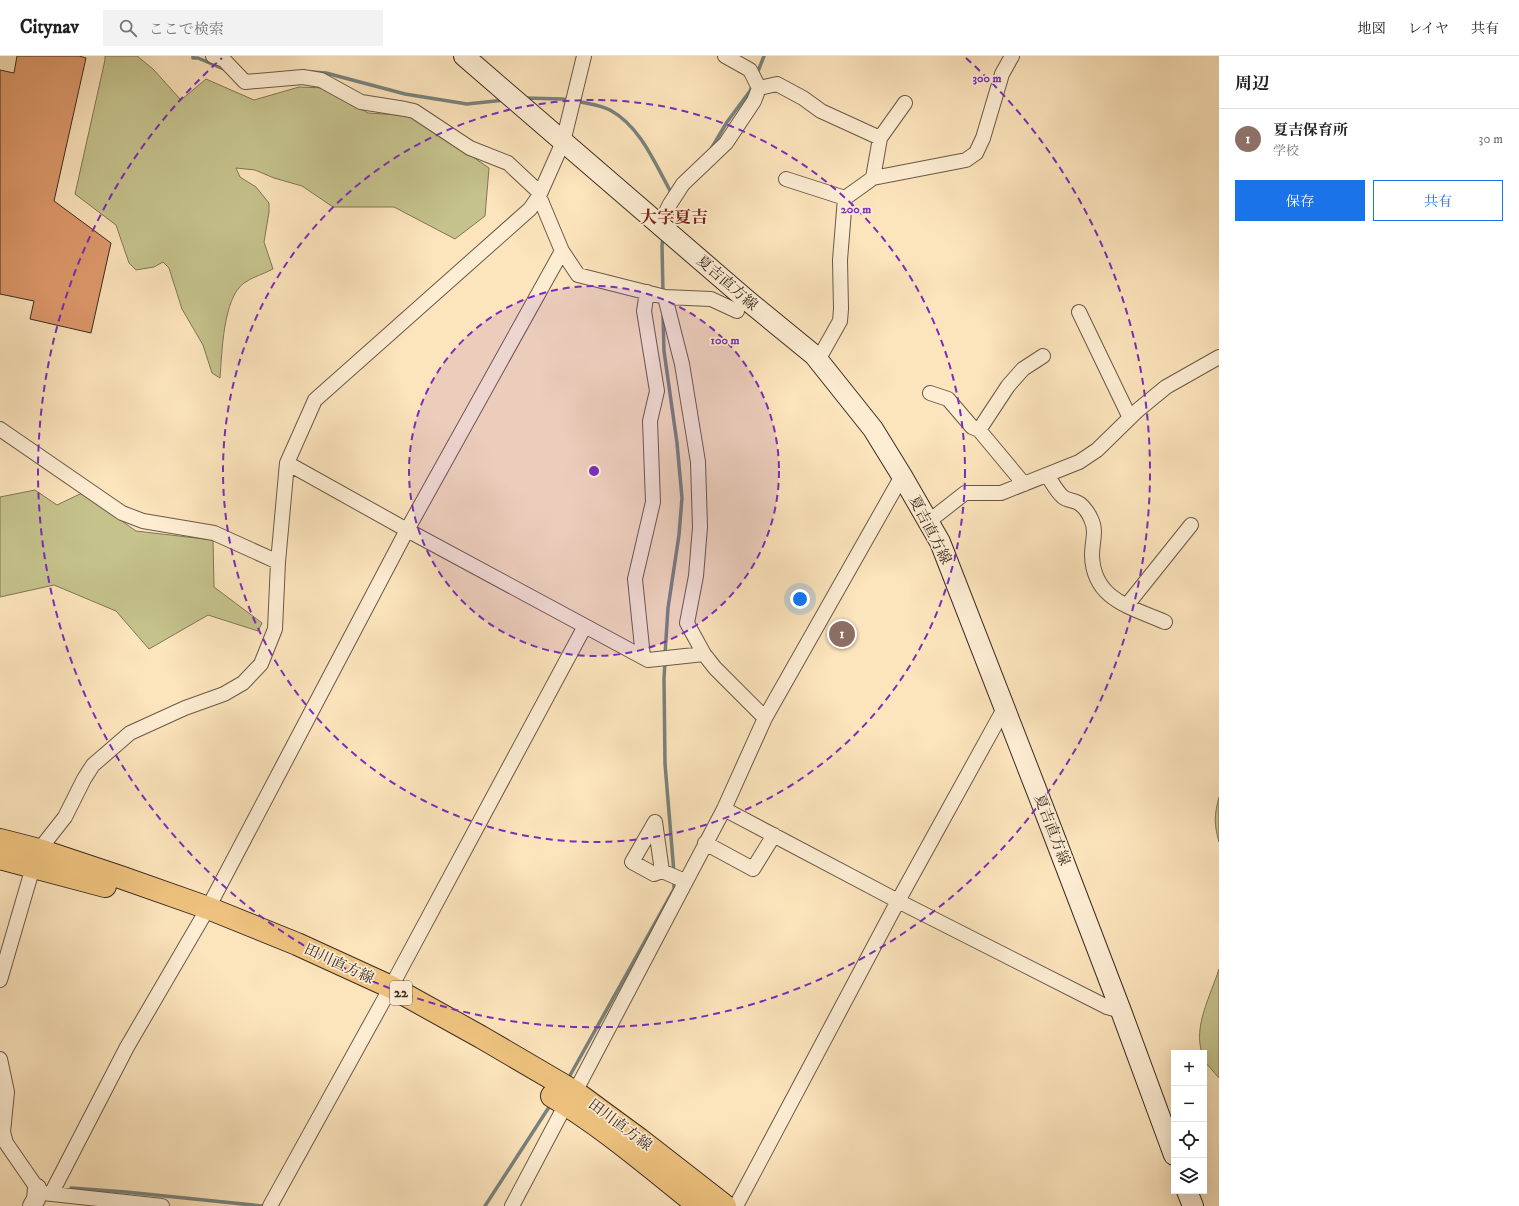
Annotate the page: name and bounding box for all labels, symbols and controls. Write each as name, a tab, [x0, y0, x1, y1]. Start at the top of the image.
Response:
search box	[103, 10, 383, 46]
text: Citynav	[20, 16, 79, 39]
icon: search	[117, 17, 139, 39]
text: ここで検索	[149, 20, 224, 39]
text: 地図	[1358, 20, 1386, 38]
text: レイヤ	[1408, 20, 1449, 38]
text: 共有	[1471, 20, 1499, 38]
text: 300 m	[973, 71, 1001, 86]
text: 周辺	[1235, 73, 1269, 95]
text: 夏吉保育所	[1273, 121, 1348, 140]
text: 1	[1246, 131, 1250, 147]
text: 30 m	[1479, 131, 1503, 147]
text: 学校	[1273, 143, 1299, 159]
button: 保存	[1235, 180, 1365, 221]
button: 共有	[1373, 180, 1503, 221]
text: 200 m	[841, 202, 871, 217]
district label: 大字夏吉	[640, 207, 708, 229]
street label: 夏吉直方線	[692, 251, 762, 315]
text: 100 m	[711, 333, 739, 348]
centre of rings	[587, 464, 601, 478]
street label: 夏吉直方線	[905, 492, 955, 568]
your location	[790, 589, 810, 609]
pin: 1	[829, 619, 855, 649]
street label: 夏吉直方線	[1030, 792, 1074, 868]
street label: 田川直方線	[301, 940, 377, 988]
road number: 22	[390, 981, 412, 1005]
map controls	[1171, 1050, 1207, 1194]
button: +	[1171, 1050, 1207, 1086]
button: −	[1171, 1086, 1207, 1122]
street label: 田川直方線	[584, 1095, 656, 1155]
button: locate	[1171, 1122, 1207, 1158]
button: layers	[1171, 1158, 1207, 1194]

